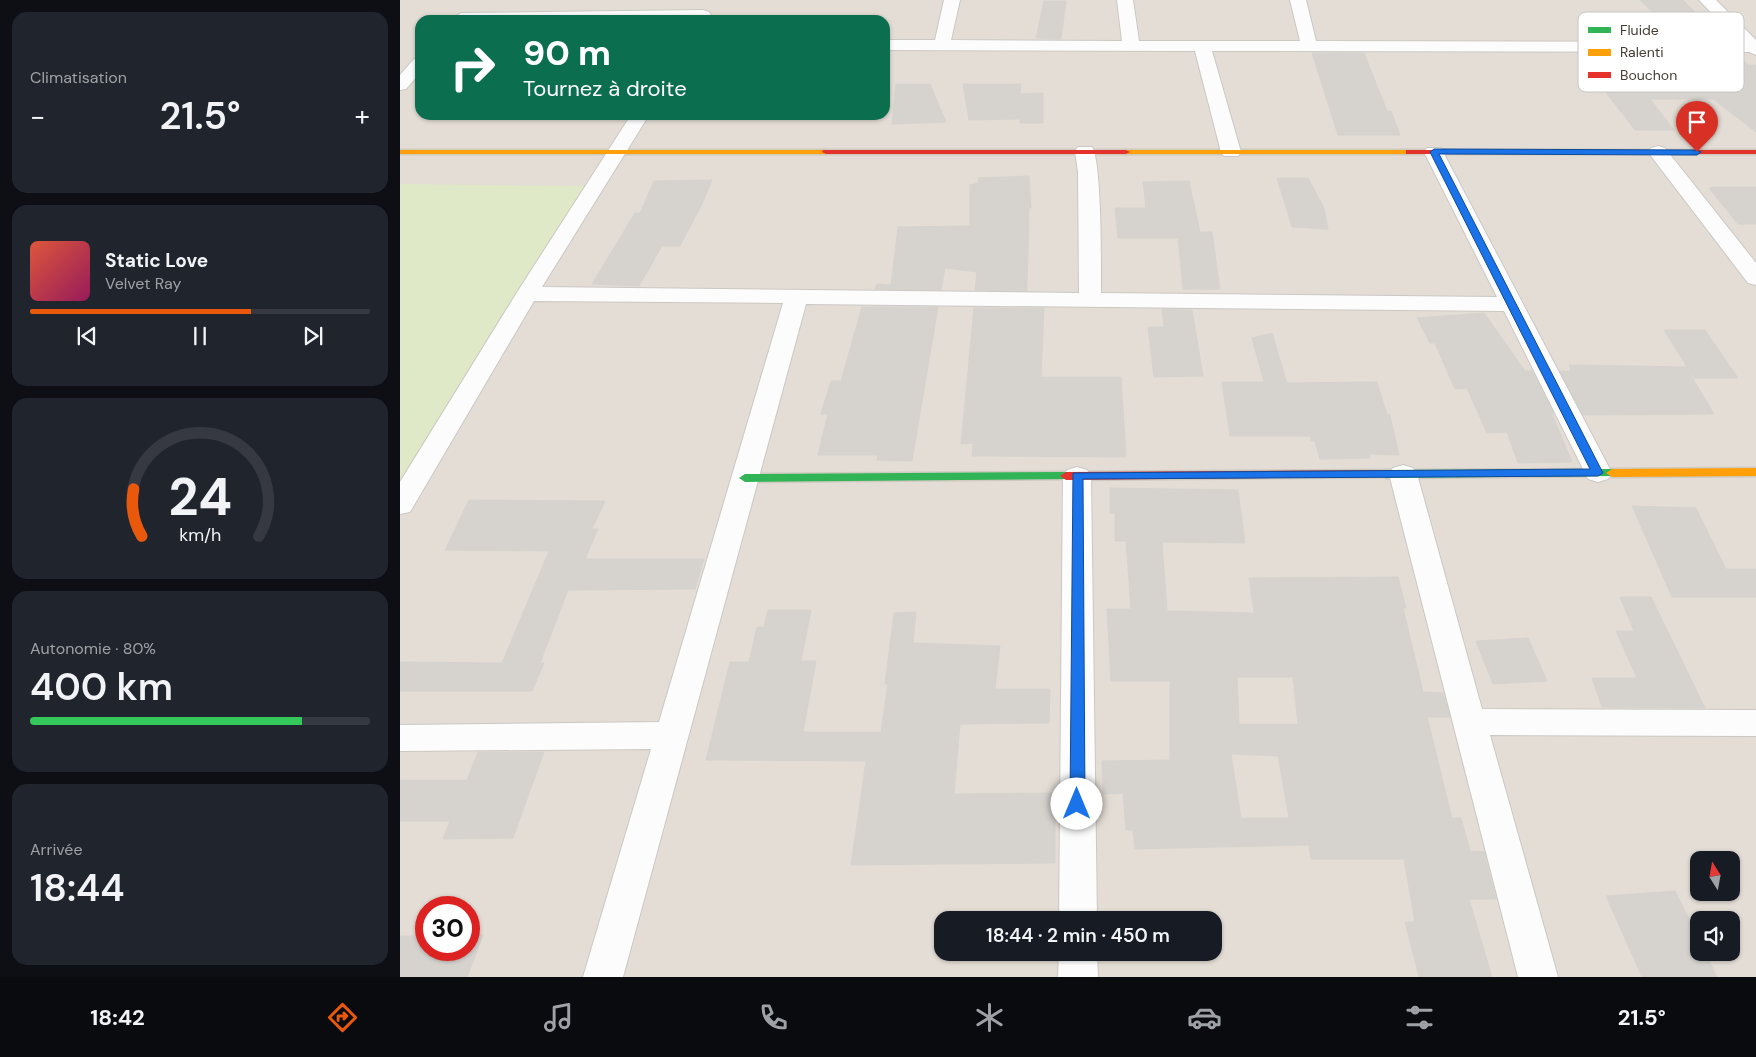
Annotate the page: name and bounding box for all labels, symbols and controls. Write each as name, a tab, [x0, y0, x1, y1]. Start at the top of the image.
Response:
legend	[1578, 12, 1744, 92]
text: Fluide	[1620, 21, 1659, 39]
text: 90 m	[523, 30, 611, 76]
icon: right	[440, 35, 505, 100]
text: Ralenti	[1620, 43, 1664, 61]
text: Bouchon	[1620, 66, 1677, 84]
text: Climatisation	[30, 67, 127, 88]
text: Tournez à droite	[523, 74, 687, 103]
text: 21.5°	[159, 91, 241, 141]
text: −	[30, 98, 45, 135]
text: +	[355, 98, 370, 135]
pin	[1676, 101, 1718, 152]
icon: arrive	[1683, 108, 1711, 136]
text: Static Love	[105, 248, 208, 273]
text: Velvet Ray	[105, 273, 181, 294]
icon: previous	[73, 322, 101, 350]
icon: pause	[186, 322, 214, 350]
icon: next	[299, 322, 327, 350]
text: 24	[168, 463, 232, 531]
text: km/h	[179, 523, 221, 547]
text: Autonomie · 80%	[30, 638, 156, 659]
text: 400 km	[30, 662, 173, 712]
position arrow	[1050, 777, 1102, 829]
text: Arrivée	[30, 839, 83, 860]
north arrow	[1690, 851, 1740, 901]
map controls	[1690, 851, 1740, 961]
text: 18:44	[30, 863, 125, 913]
speed limit sign: 30	[415, 896, 480, 961]
button: sound	[1690, 911, 1740, 961]
text: 18:44 · 2 min · 450 m	[986, 923, 1170, 948]
icon: directions	[325, 1000, 360, 1035]
icon: music	[541, 1000, 576, 1035]
icon: phone	[756, 1000, 791, 1035]
icon: climate	[972, 1000, 1007, 1035]
icon: car	[1187, 1000, 1222, 1035]
icon: filters	[1402, 1000, 1437, 1035]
text: 18:42	[90, 1003, 145, 1032]
text: 21.5°	[1618, 1003, 1666, 1032]

